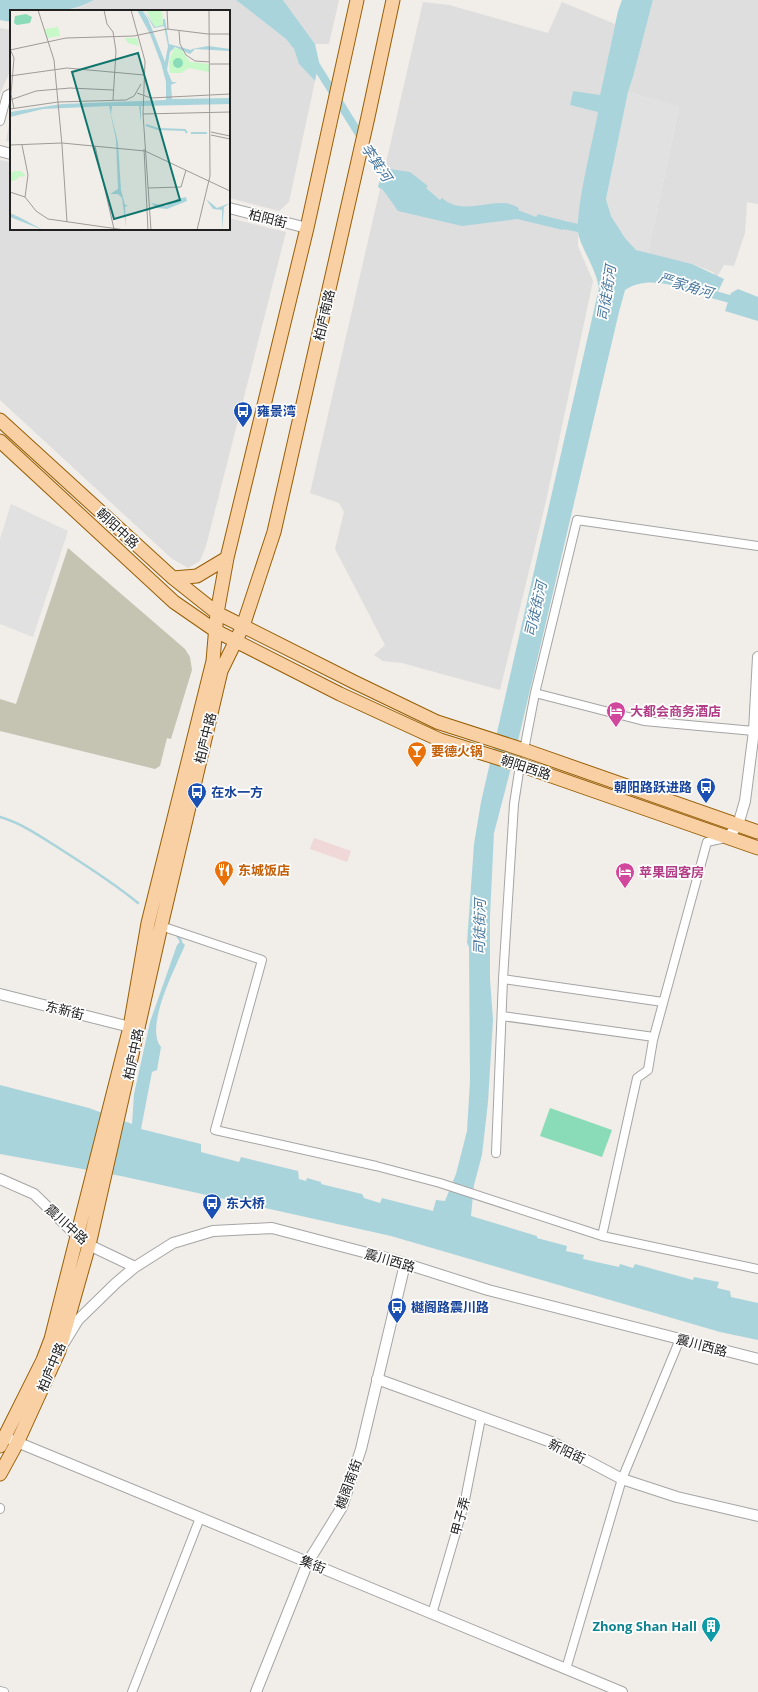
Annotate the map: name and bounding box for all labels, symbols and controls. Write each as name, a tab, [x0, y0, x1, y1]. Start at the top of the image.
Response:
inset map	[10, 10, 230, 230]
water label: 李箕河	[357, 139, 398, 187]
street label: 柏阳街	[247, 205, 289, 231]
water label: 司徒街河	[592, 261, 620, 322]
water label: 严家角河	[656, 268, 718, 303]
street label: 柏庐南路	[309, 288, 339, 342]
bus stop icon: 雍景湾	[232, 400, 254, 428]
place label: 雍景湾	[257, 402, 296, 420]
street label: 朝阳中路	[93, 504, 143, 552]
water label: 司徒街河	[519, 577, 551, 638]
hotel icon: 大都会商务酒店	[605, 700, 627, 728]
place label: 大都会商务酒店	[630, 702, 721, 720]
street label: 柏庐中路	[190, 711, 220, 765]
bar icon: 要德火锅	[406, 740, 428, 768]
place label: 要德火锅	[431, 742, 483, 760]
street label: 朝阳西路	[498, 750, 554, 784]
bus stop icon: 朝阳路跃进路	[695, 776, 717, 804]
place label: 朝阳路跃进路	[614, 778, 692, 796]
bus stop icon: 在水一方	[186, 781, 208, 809]
place label: 在水一方	[211, 783, 263, 801]
restaurant icon: 东城饭店	[213, 859, 235, 887]
place label: 东城饭店	[238, 861, 290, 879]
hotel icon: 苹果园客房	[614, 861, 636, 889]
place label: 苹果园客房	[639, 863, 704, 881]
water label: 司徒街河	[469, 896, 489, 955]
street label: 东新街	[44, 997, 86, 1023]
street label: 柏庐中路	[119, 1027, 147, 1081]
bus stop icon: 东大桥	[201, 1192, 223, 1220]
place label: 东大桥	[226, 1194, 265, 1212]
street label: 震川中路	[42, 1200, 92, 1248]
street label: 震川西路	[363, 1244, 417, 1276]
bus stop icon: 樾阁路震川路	[386, 1296, 408, 1324]
place label: 樾阁路震川路	[411, 1298, 489, 1316]
street label: 震川西路	[675, 1330, 729, 1360]
street label: 柏庐中路	[33, 1340, 69, 1394]
street label: 新阳街	[546, 1434, 588, 1468]
street label: 樾阁南街	[331, 1456, 365, 1512]
street label: 甲子弄	[446, 1495, 474, 1537]
street label: 集街	[298, 1551, 328, 1577]
building icon: Zhong Shan Hall	[700, 1615, 722, 1643]
place label: Zhong Shan Hall	[592, 1617, 697, 1635]

